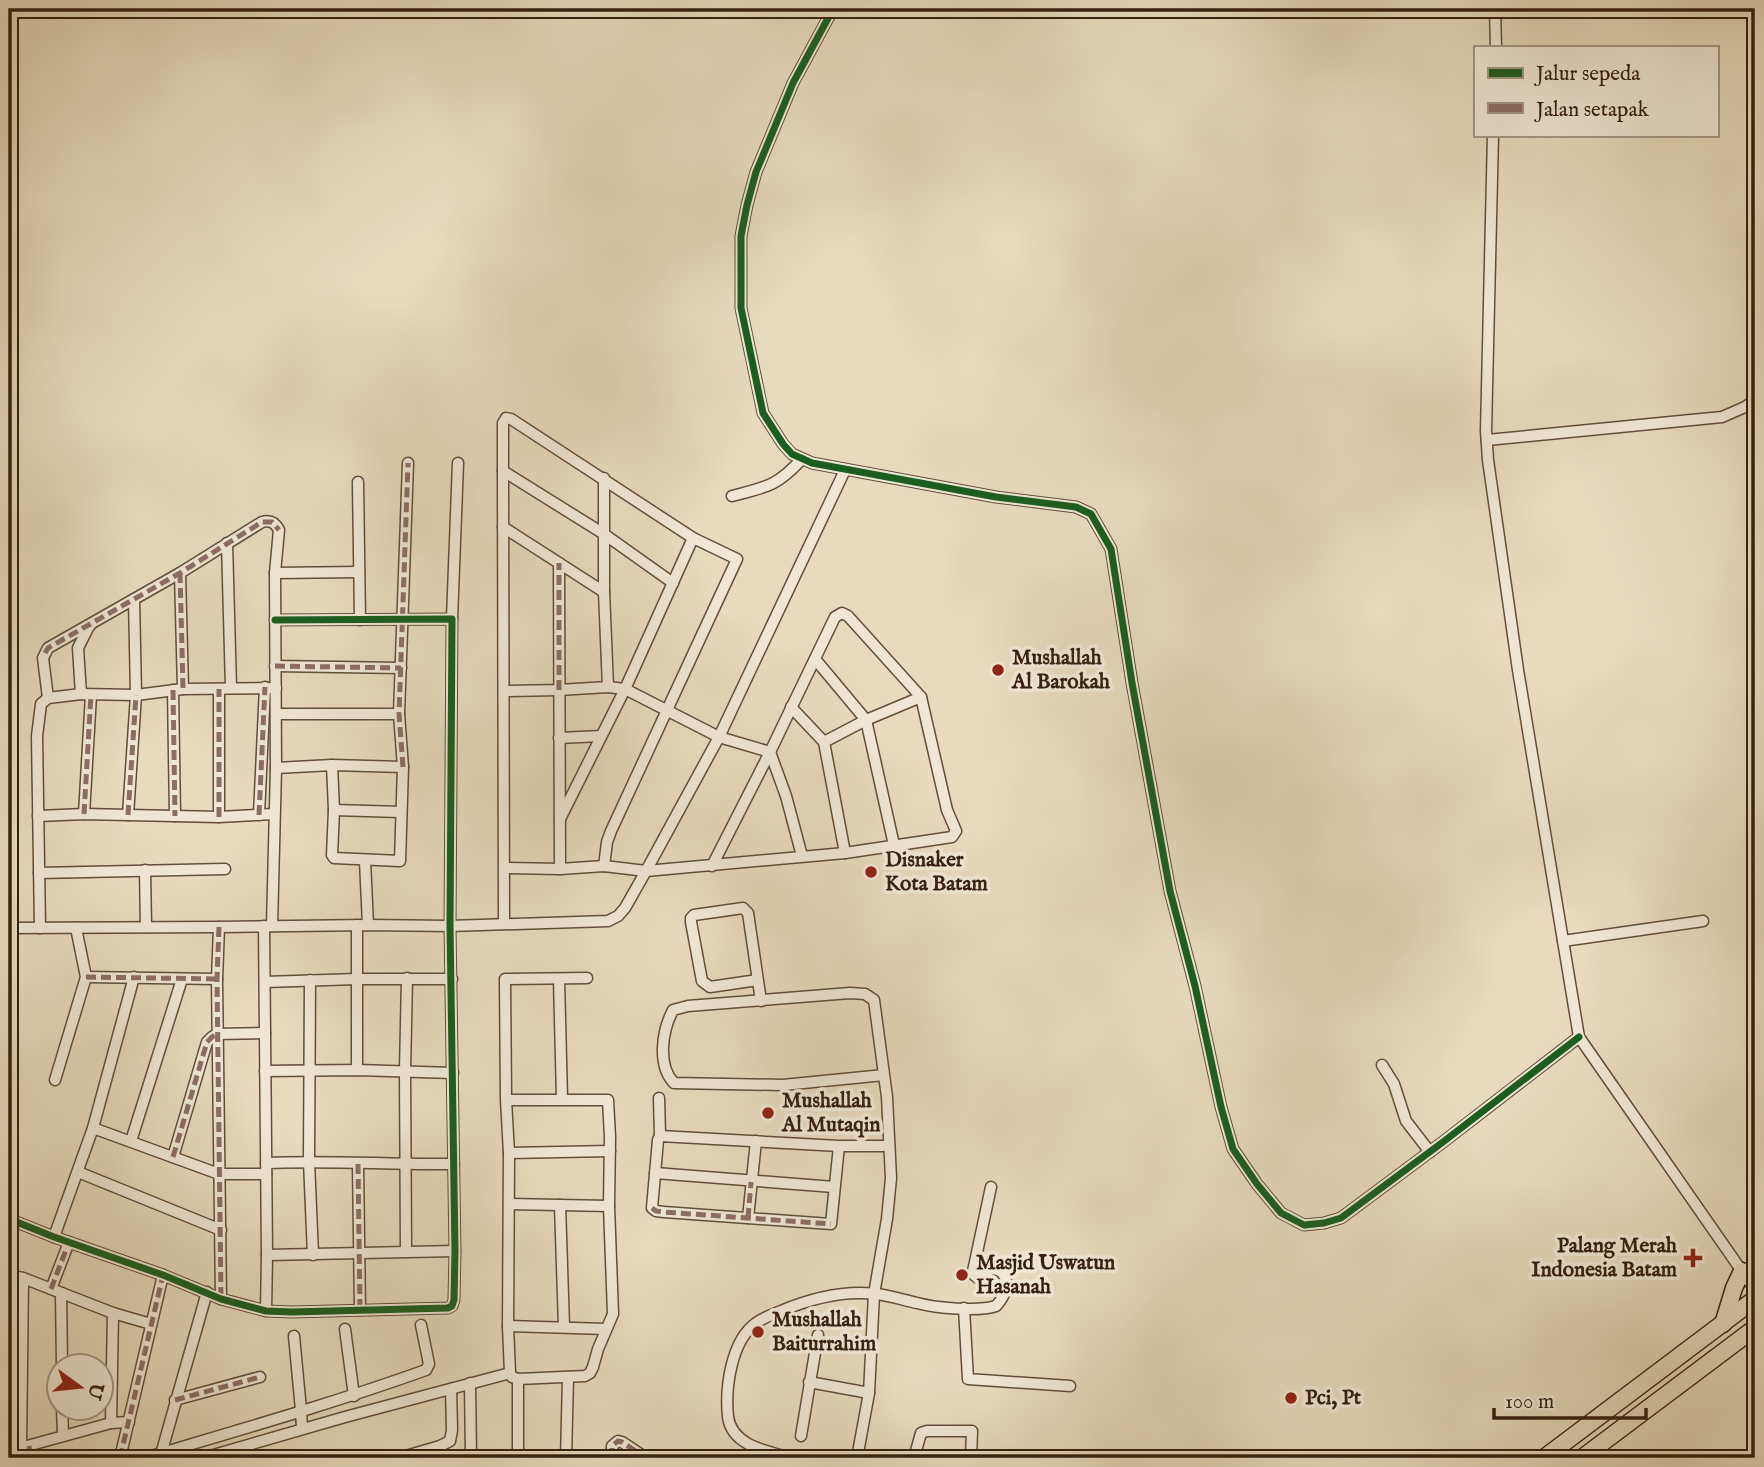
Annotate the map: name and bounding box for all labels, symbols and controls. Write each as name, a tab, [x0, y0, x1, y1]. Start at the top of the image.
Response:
legend	[1474, 46, 1718, 136]
text: Jalur sepeda	[1534, 61, 1641, 88]
text: Jalan setapak	[1534, 97, 1649, 124]
place label: Mushallah Al Barokah	[1011, 645, 1111, 696]
marker: Mushallah Al Barokah	[990, 662, 1006, 678]
place label: Disnaker Kota Batam	[885, 847, 989, 898]
marker: Disnaker Kota Batam	[863, 864, 879, 880]
place label: Mushallah Al Mutaqin	[781, 1088, 881, 1139]
marker: Mushallah Al Mutaqin	[760, 1105, 776, 1121]
place label: Palang Merah Indonesia Batam	[1531, 1233, 1678, 1284]
marker: Palang Merah Indonesia Batam	[1683, 1248, 1703, 1268]
place label: Masjid Uswatun Hasanah	[976, 1250, 1115, 1301]
marker: Masjid Uswatun Hasanah	[954, 1267, 970, 1283]
place label: Mushallah Baiturrahim	[772, 1307, 877, 1358]
marker: Mushallah Baiturrahim	[750, 1324, 766, 1340]
north arrow	[46, 1352, 116, 1422]
scale bar	[1494, 1376, 1647, 1420]
text: U	[81, 1379, 108, 1403]
place label: Pci, Pt	[1305, 1385, 1362, 1412]
text: 100 m	[1505, 1389, 1554, 1416]
marker: Pci, Pt	[1283, 1390, 1299, 1406]

